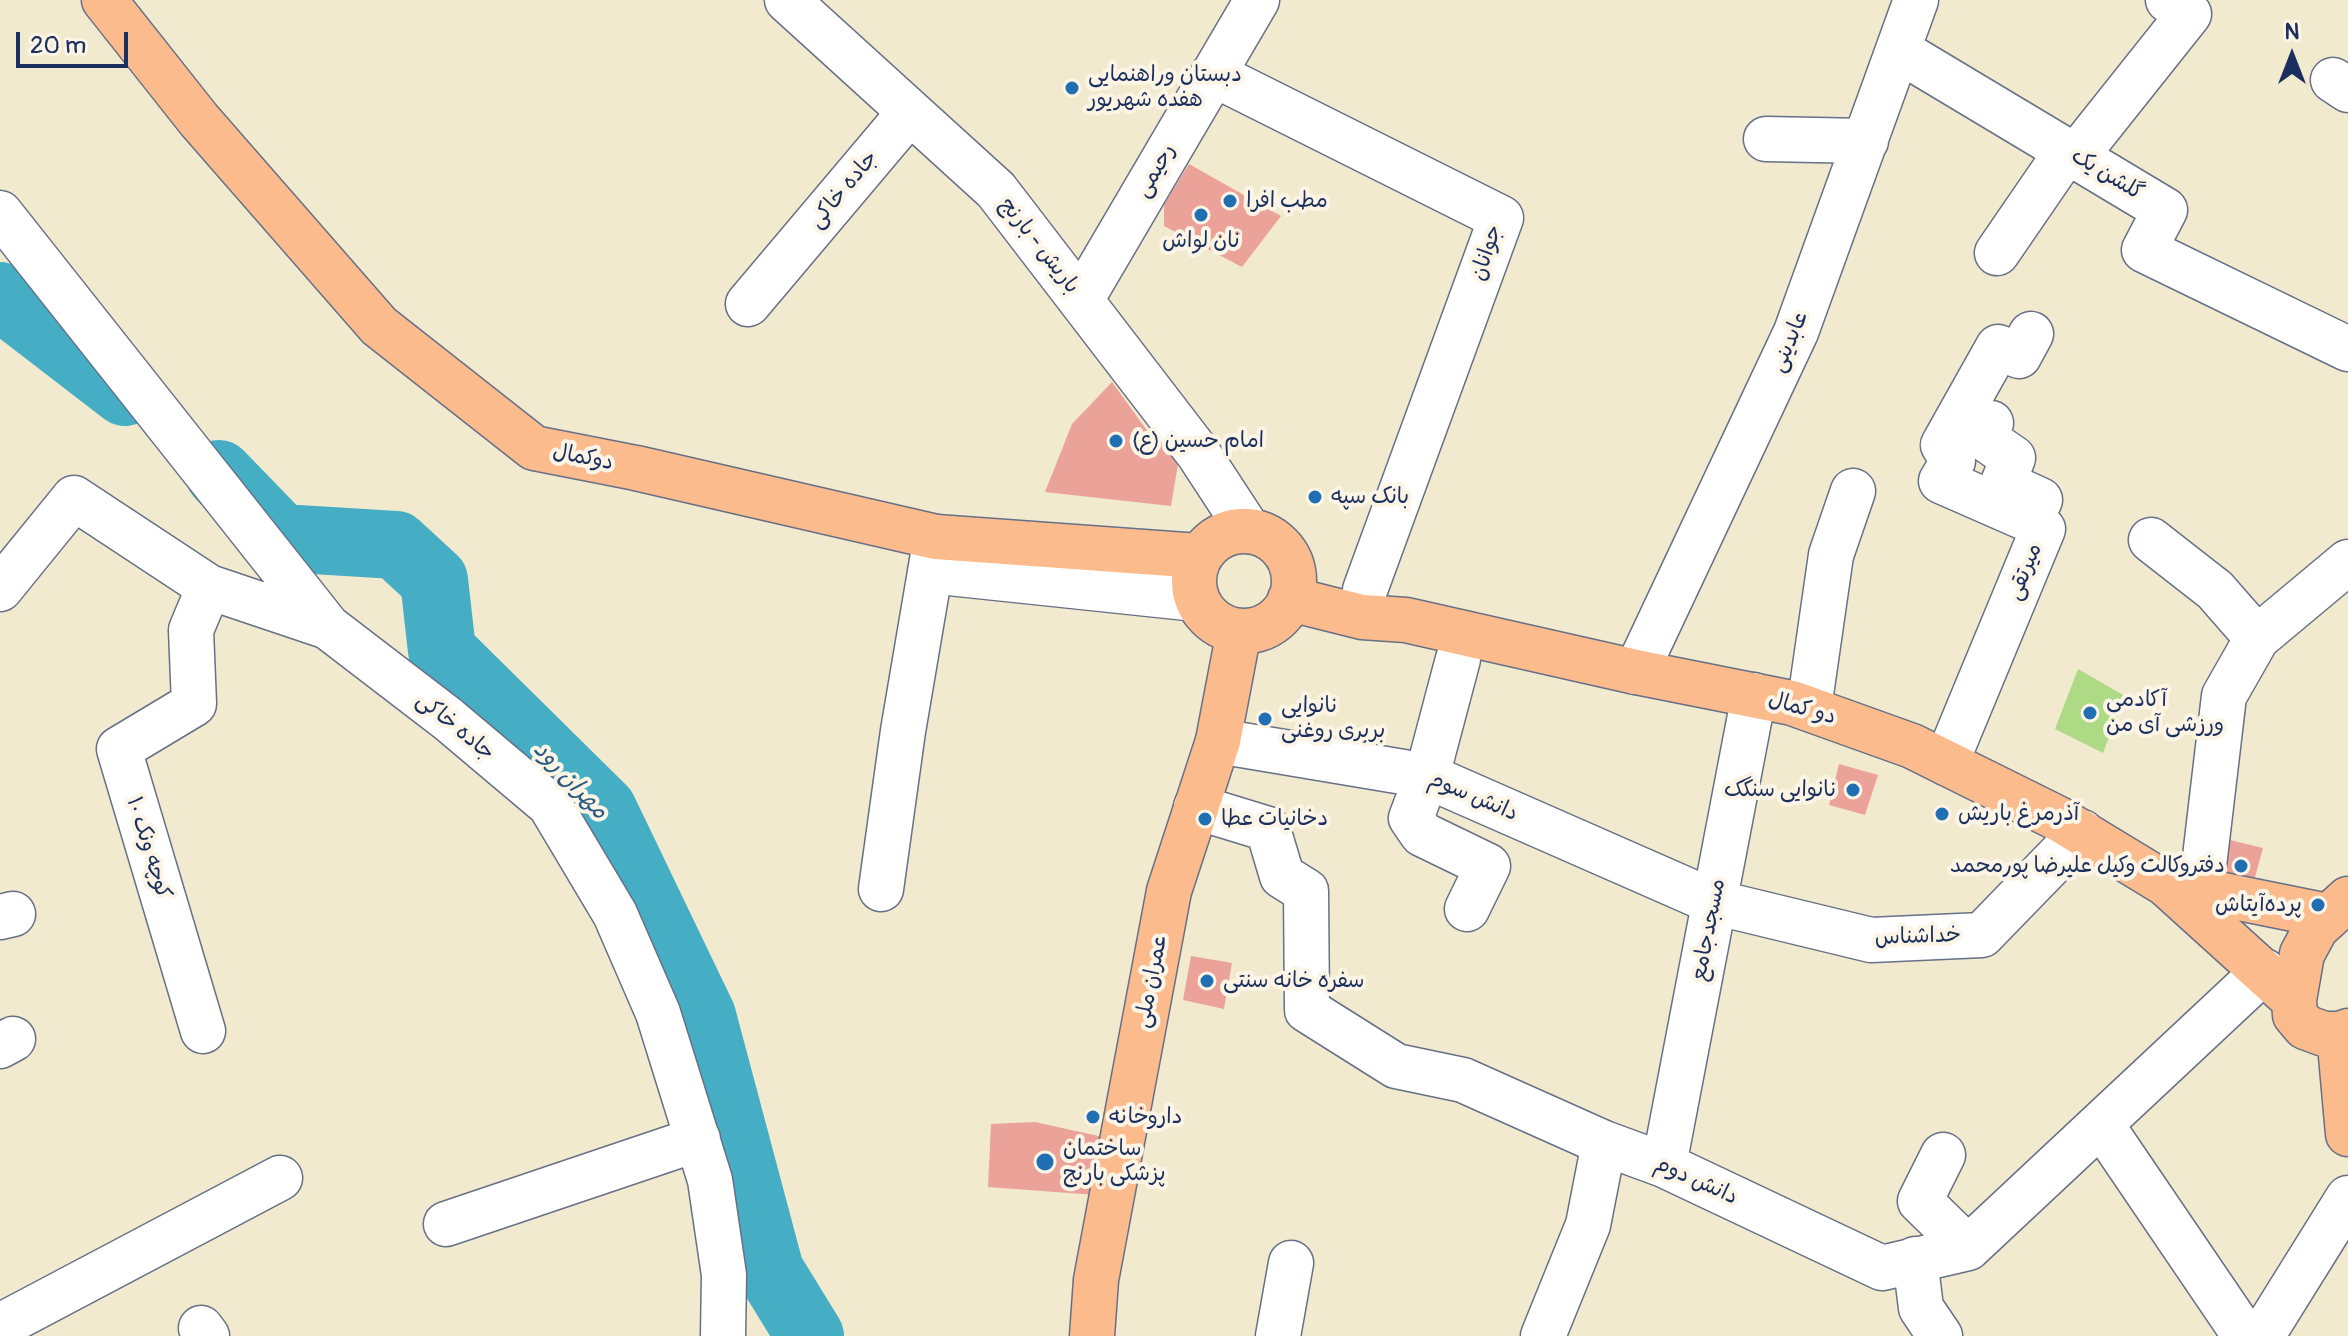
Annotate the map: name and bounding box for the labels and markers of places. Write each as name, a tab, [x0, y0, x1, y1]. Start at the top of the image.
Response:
place label: دبستان وراهنمایی هفده شهریور	[1088, 62, 1242, 114]
marker: دبستان وراهنمایی هفده شهریور	[1063, 79, 1081, 97]
place label: مطب افرا	[1246, 188, 1328, 214]
marker: مطب افرا	[1221, 192, 1239, 210]
marker: نان لواش	[1192, 206, 1210, 224]
place label: نان لواش	[1162, 228, 1240, 254]
place label: امام حسین (ع)	[1132, 428, 1264, 454]
marker: امام حسین (ع)	[1107, 432, 1125, 450]
place label: بانک سپه	[1331, 484, 1409, 510]
marker: بانک سپه	[1306, 488, 1324, 506]
place label: آکادمی ورزشی آی من	[2106, 687, 2224, 738]
place label: نانوایی بربری روغنی	[1281, 693, 1385, 744]
marker: آکادمی ورزشی آی من	[2081, 704, 2099, 722]
marker: نانوایی بربری روغنی	[1256, 710, 1274, 728]
place label: نانوایی سنگک	[1724, 777, 1837, 803]
marker: نانوایی سنگک	[1844, 781, 1862, 799]
place label: آذرمرغ باریش	[1958, 801, 2079, 827]
marker: آذرمرغ باریش	[1933, 805, 1951, 823]
place label: دخانیات عطا	[1221, 806, 1328, 832]
marker: دخانیات عطا	[1196, 810, 1214, 828]
place label: دفتروکالت وکیل علیرضا پورمحمد	[1950, 853, 2225, 879]
marker: دفتروکالت وکیل علیرضا پورمحمد	[2232, 857, 2250, 875]
place label: پرده‌آیتاش	[2215, 892, 2302, 918]
marker: پرده‌آیتاش	[2309, 896, 2327, 914]
place label: سفره خانه سنتی	[1223, 968, 1365, 994]
marker: سفره خانه سنتی	[1198, 972, 1216, 990]
place label: داروخانه	[1109, 1104, 1182, 1130]
marker: داروخانه	[1084, 1108, 1102, 1126]
place label: ساختمان پزشکی بارنج	[1063, 1136, 1166, 1188]
marker: ساختمان پزشکی بارنج	[1034, 1151, 1056, 1173]

